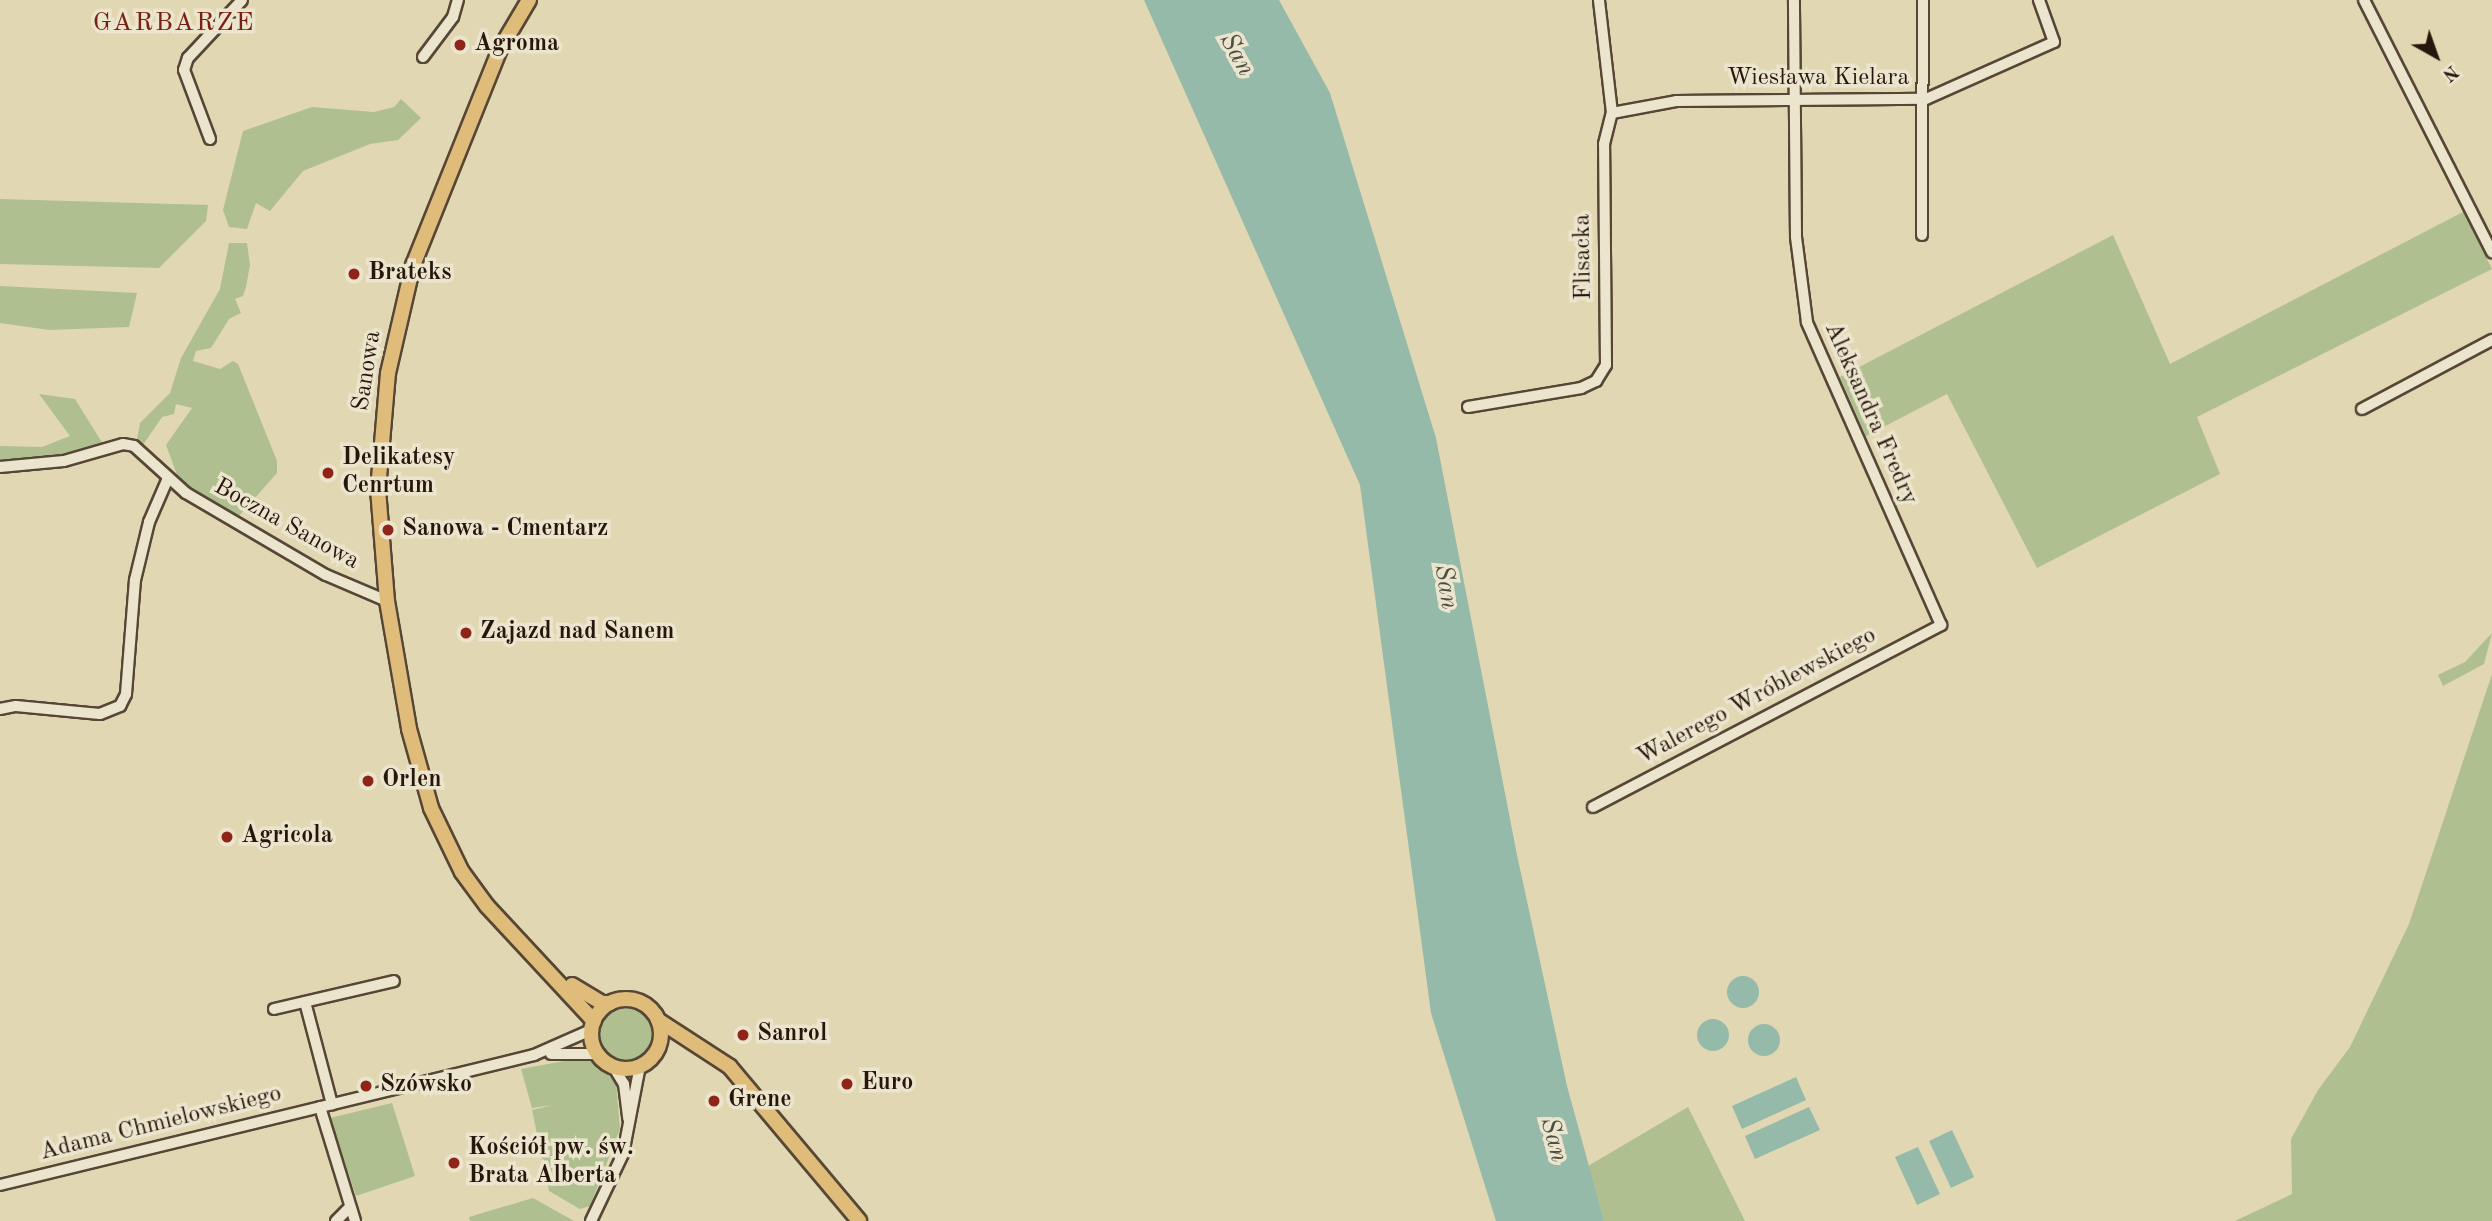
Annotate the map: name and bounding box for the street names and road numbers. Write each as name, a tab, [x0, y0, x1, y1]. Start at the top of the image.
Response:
street label: Wiesława Kielara	[1727, 65, 1909, 93]
street label: Flisacka	[1569, 214, 1599, 300]
street label: Aleksandra Fredry	[1817, 318, 1923, 510]
street label: Sanowa	[347, 329, 389, 413]
street label: Boczna Sanowa	[208, 473, 364, 577]
street label: Walerego Wróblewskiego	[1633, 622, 1881, 772]
street label: Adama Chmielowskiego	[37, 1080, 285, 1168]

